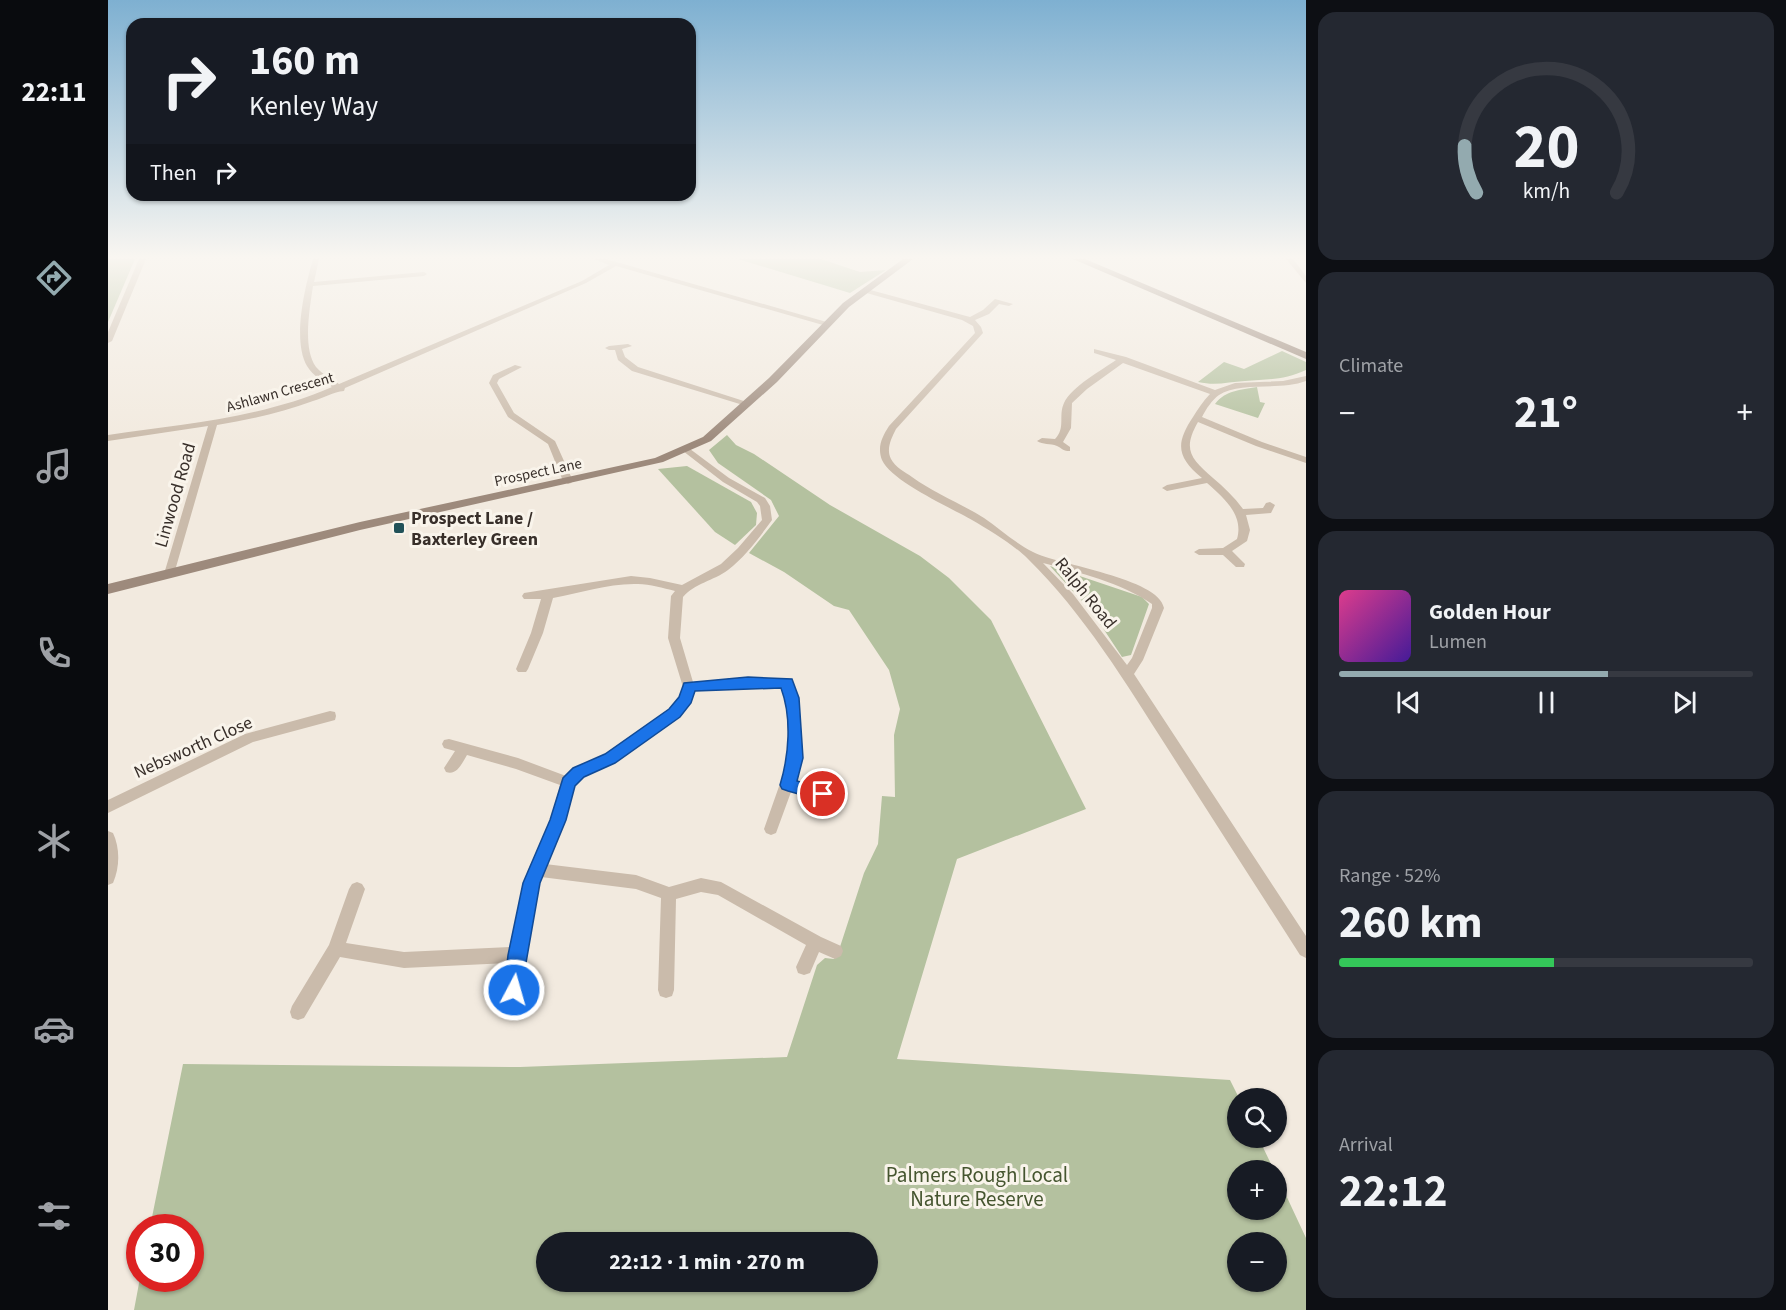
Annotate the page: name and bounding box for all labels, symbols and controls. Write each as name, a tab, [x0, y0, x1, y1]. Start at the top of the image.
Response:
text: 160 m	[249, 31, 360, 91]
icon: right	[150, 42, 228, 120]
text: 22:11	[21, 73, 87, 112]
text: Kenley Way	[249, 87, 378, 126]
text: 20	[1513, 103, 1579, 192]
icon: right	[209, 156, 242, 189]
text: Then	[150, 157, 197, 189]
text: km/h	[1522, 176, 1570, 207]
icon: directions	[33, 257, 75, 299]
text: Climate	[1339, 352, 1403, 380]
street label: Ashlawn Crescent	[224, 367, 336, 418]
text: 21°	[1514, 381, 1578, 445]
text: −	[1339, 390, 1355, 437]
text: +	[1737, 390, 1753, 437]
street label: Linwood Road	[149, 440, 202, 550]
icon: music	[33, 445, 75, 487]
street label: Prospect Lane	[492, 453, 584, 492]
place label: Prospect Lane / Baxterley Green	[411, 506, 538, 552]
marker: Prospect Lane / Baxterley Green	[392, 521, 406, 535]
street label: Ralph Road	[1049, 552, 1122, 635]
text: Golden Hour	[1429, 596, 1551, 628]
text: Lumen	[1429, 628, 1487, 656]
icon: phone	[33, 632, 75, 674]
icon: previous	[1392, 686, 1425, 719]
icon: pause	[1530, 686, 1563, 719]
icon: next	[1668, 686, 1701, 719]
street label: Nebsworth Close	[130, 710, 257, 785]
pin	[797, 768, 848, 819]
icon: arrive	[806, 777, 839, 810]
icon: climate	[33, 820, 75, 862]
text: Range · 52%	[1339, 862, 1440, 890]
text: 260 km	[1339, 891, 1483, 955]
position arrow	[482, 958, 546, 1022]
icon: car	[33, 1008, 75, 1050]
map controls	[1227, 1088, 1287, 1292]
button: search	[1227, 1088, 1287, 1148]
text: Arrival	[1339, 1131, 1393, 1159]
park label: Palmers Rough Local Nature Reserve	[886, 1160, 1068, 1214]
button: +	[1227, 1160, 1287, 1220]
text: 22:12	[1339, 1160, 1448, 1224]
icon: filters	[33, 1195, 75, 1237]
speed limit sign: 30	[126, 1214, 204, 1292]
button: −	[1227, 1232, 1287, 1292]
text: 22:12 · 1 min · 270 m	[609, 1246, 805, 1278]

